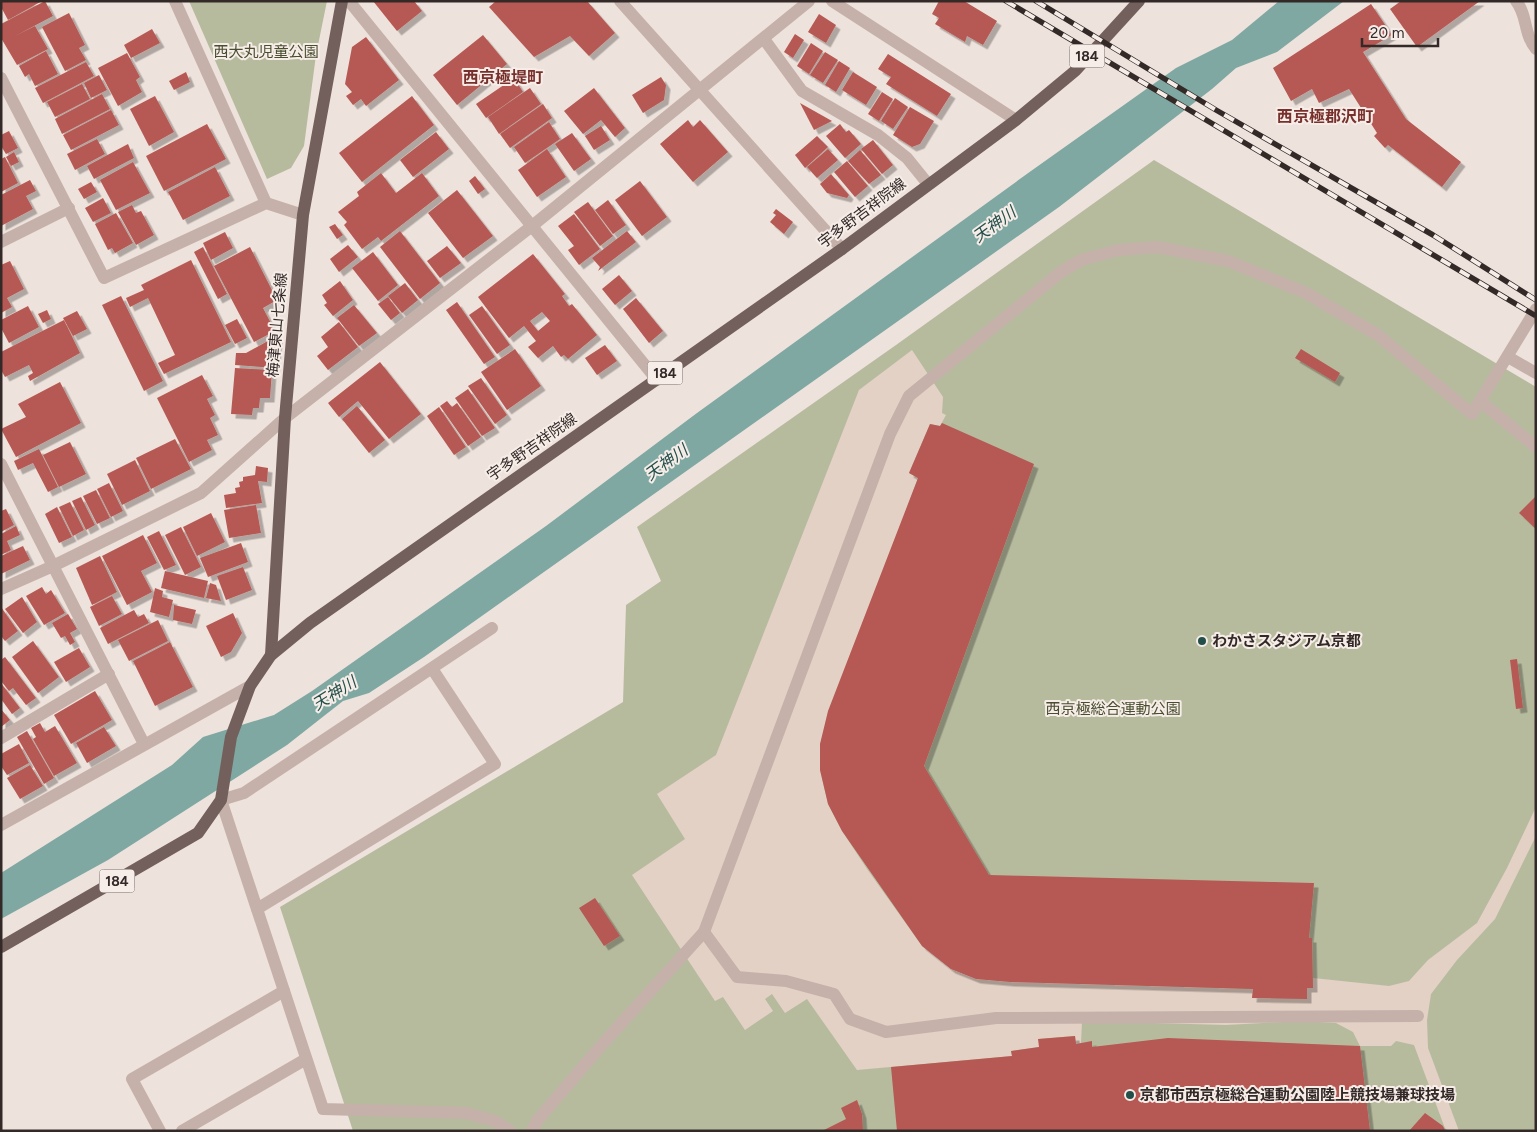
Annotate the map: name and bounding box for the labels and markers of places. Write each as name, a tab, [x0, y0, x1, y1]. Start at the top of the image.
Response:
place label: わかさスタジアム京都	[1212, 632, 1361, 650]
marker: わかさスタジアム京都	[1196, 635, 1208, 647]
place label: 京都市西京極総合運動公園陸上競技場兼球技場	[1140, 1086, 1455, 1104]
marker: 京都市西京極総合運動公園陸上競技場兼球技場	[1124, 1089, 1136, 1101]

